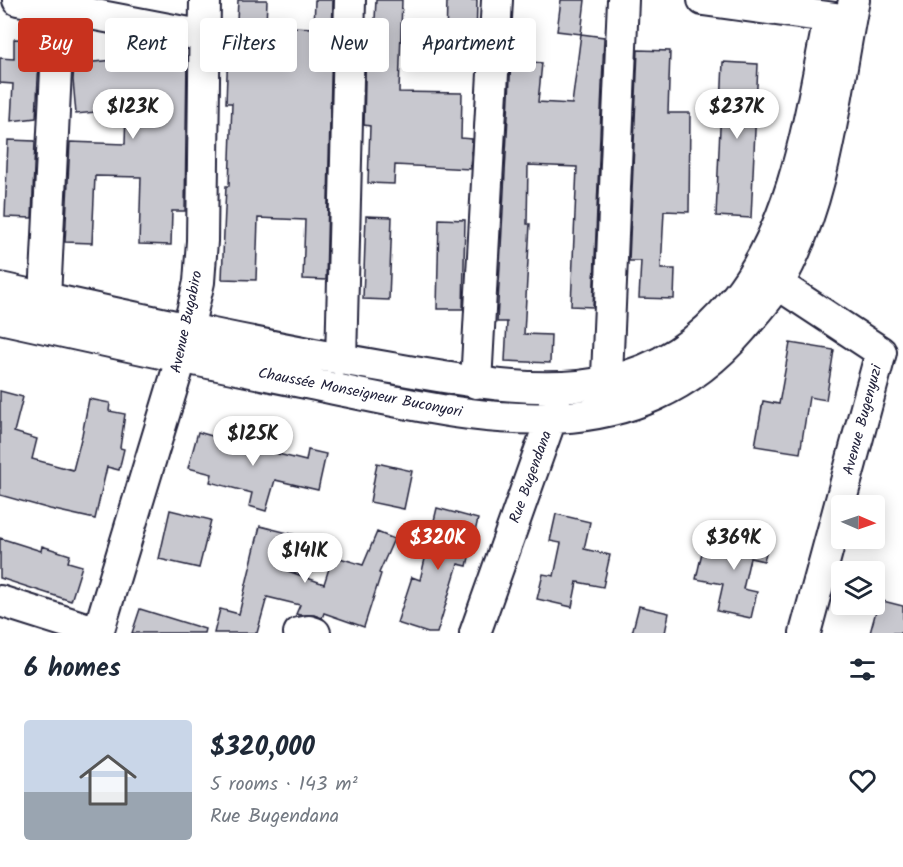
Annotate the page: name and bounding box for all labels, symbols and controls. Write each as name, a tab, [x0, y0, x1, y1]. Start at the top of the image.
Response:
chip: Buy	[18, 18, 93, 72]
chip: Rent	[105, 18, 188, 72]
chip: Filters	[200, 18, 297, 72]
chip: New	[309, 18, 389, 72]
chip: Apartment	[401, 18, 536, 72]
pin: $123K	[91, 89, 175, 140]
pin: $237K	[695, 89, 779, 140]
text: $123K	[107, 92, 159, 124]
text: $237K	[709, 92, 765, 124]
street label: Avenue Bugabiro	[164, 268, 210, 376]
street label: Chaussée Monseigneur Buconyori	[256, 361, 465, 425]
street label: Avenue Bugenyuzi	[837, 361, 890, 478]
pin: $125K	[211, 416, 295, 467]
text: $125K	[227, 419, 279, 451]
street label: Rue Bugendana	[503, 427, 559, 527]
north arrow	[831, 495, 885, 549]
map controls	[831, 495, 885, 615]
pin: $320K	[396, 520, 480, 571]
pin: $369K	[692, 520, 776, 571]
text: $320K	[410, 523, 466, 555]
text: $369K	[706, 523, 762, 555]
pin: $141K	[263, 533, 347, 584]
text: $141K	[282, 536, 328, 568]
button: layers	[831, 561, 885, 615]
text: 6 homes	[24, 648, 121, 690]
icon: filters	[846, 653, 879, 686]
text: $320,000	[210, 727, 315, 769]
icon: home	[72, 744, 144, 816]
icon: heart	[846, 764, 879, 797]
text: 5 rooms · 143 m²	[210, 769, 358, 801]
text: Rue Bugendana	[210, 801, 339, 833]

